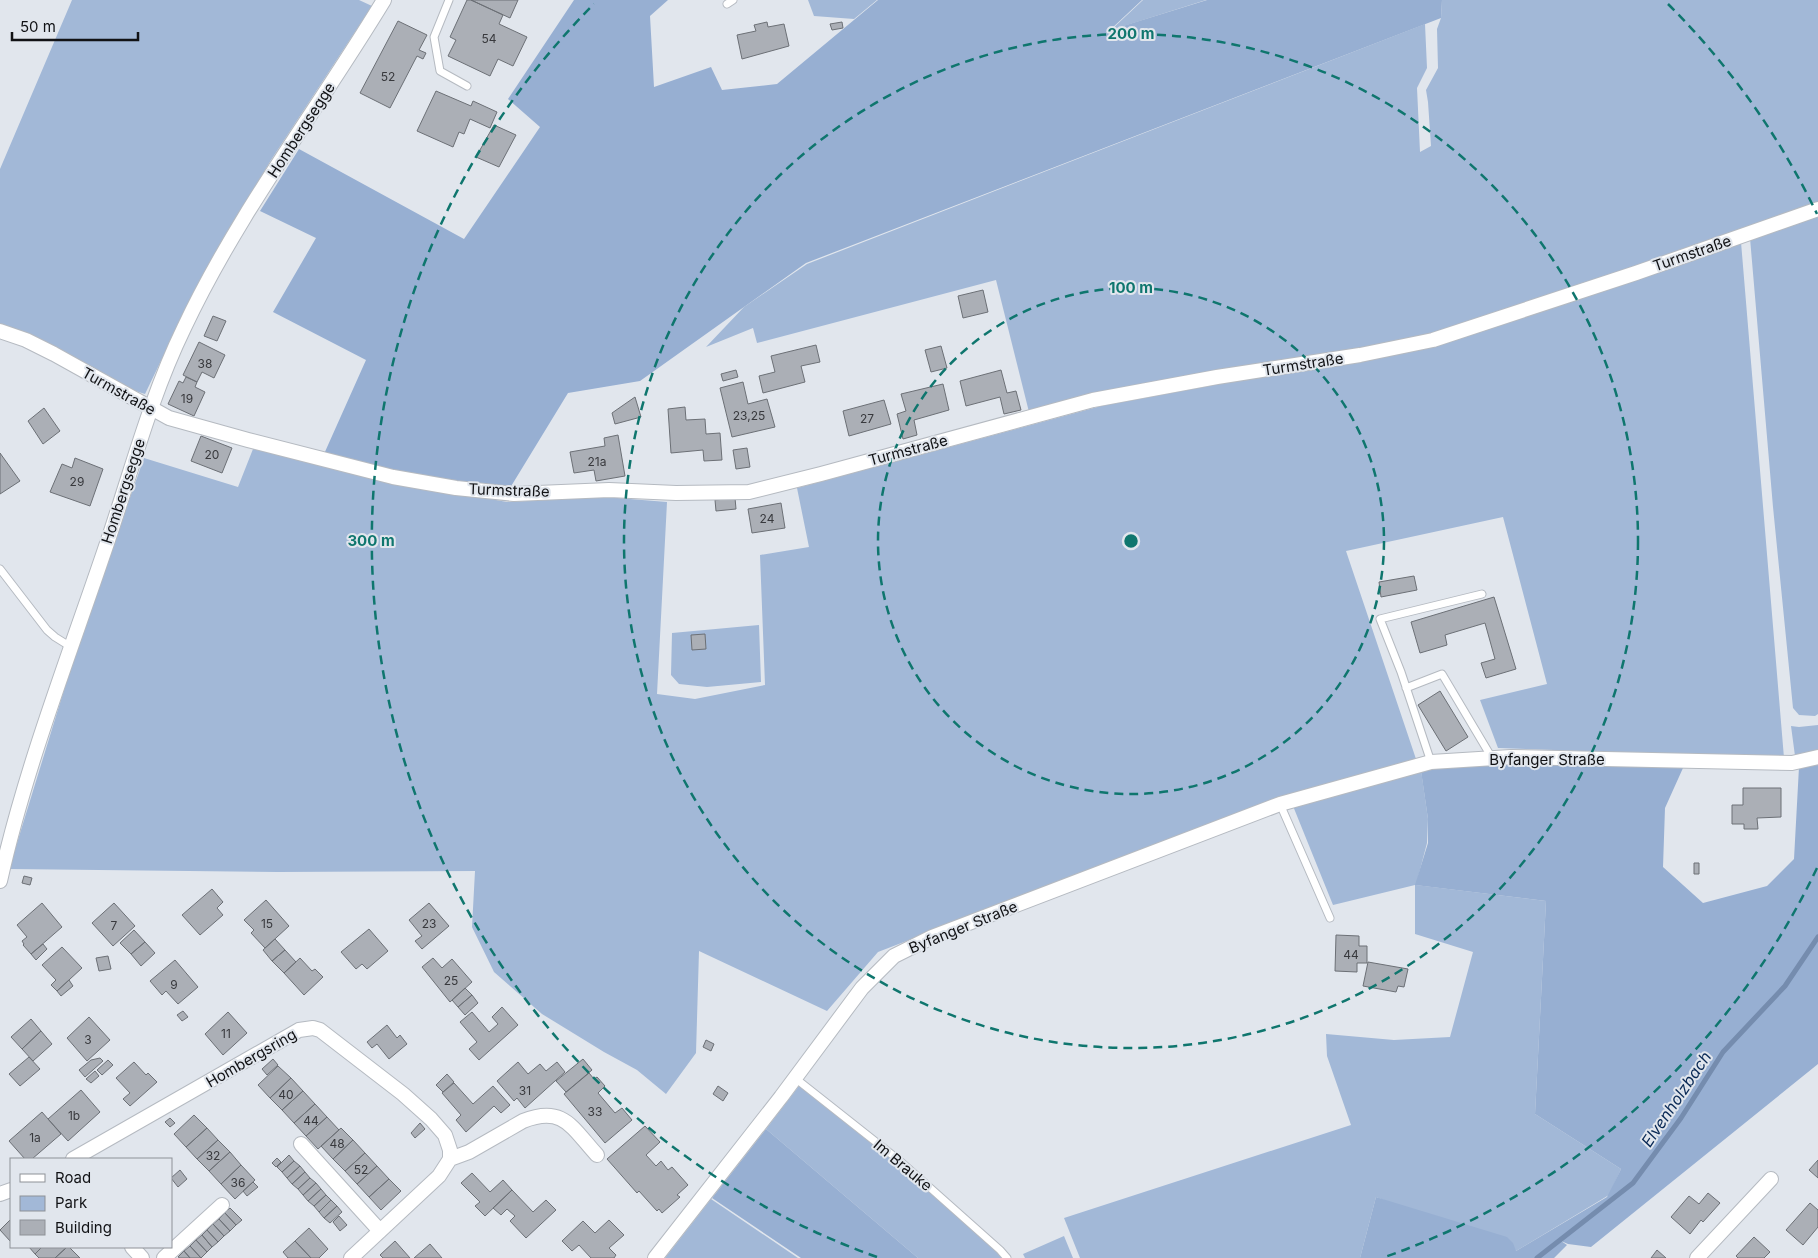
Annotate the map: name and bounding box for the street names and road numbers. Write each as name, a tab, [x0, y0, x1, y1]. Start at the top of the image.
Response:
street label: Hombergsegge	[263, 79, 339, 181]
street label: Turmstraße	[1650, 231, 1734, 275]
street label: Turmstraße	[1261, 348, 1345, 380]
street label: Turmstraße	[79, 363, 159, 419]
street label: Turmstraße	[866, 430, 950, 470]
street label: Hombergsegge	[97, 436, 149, 546]
street label: Turmstraße	[468, 479, 550, 501]
street label: Byfanger Straße	[1489, 750, 1605, 769]
street label: Byfanger Straße	[906, 897, 1020, 957]
street label: Hombergsring	[202, 1024, 300, 1092]
street label: Im Brauke	[870, 1135, 936, 1195]

